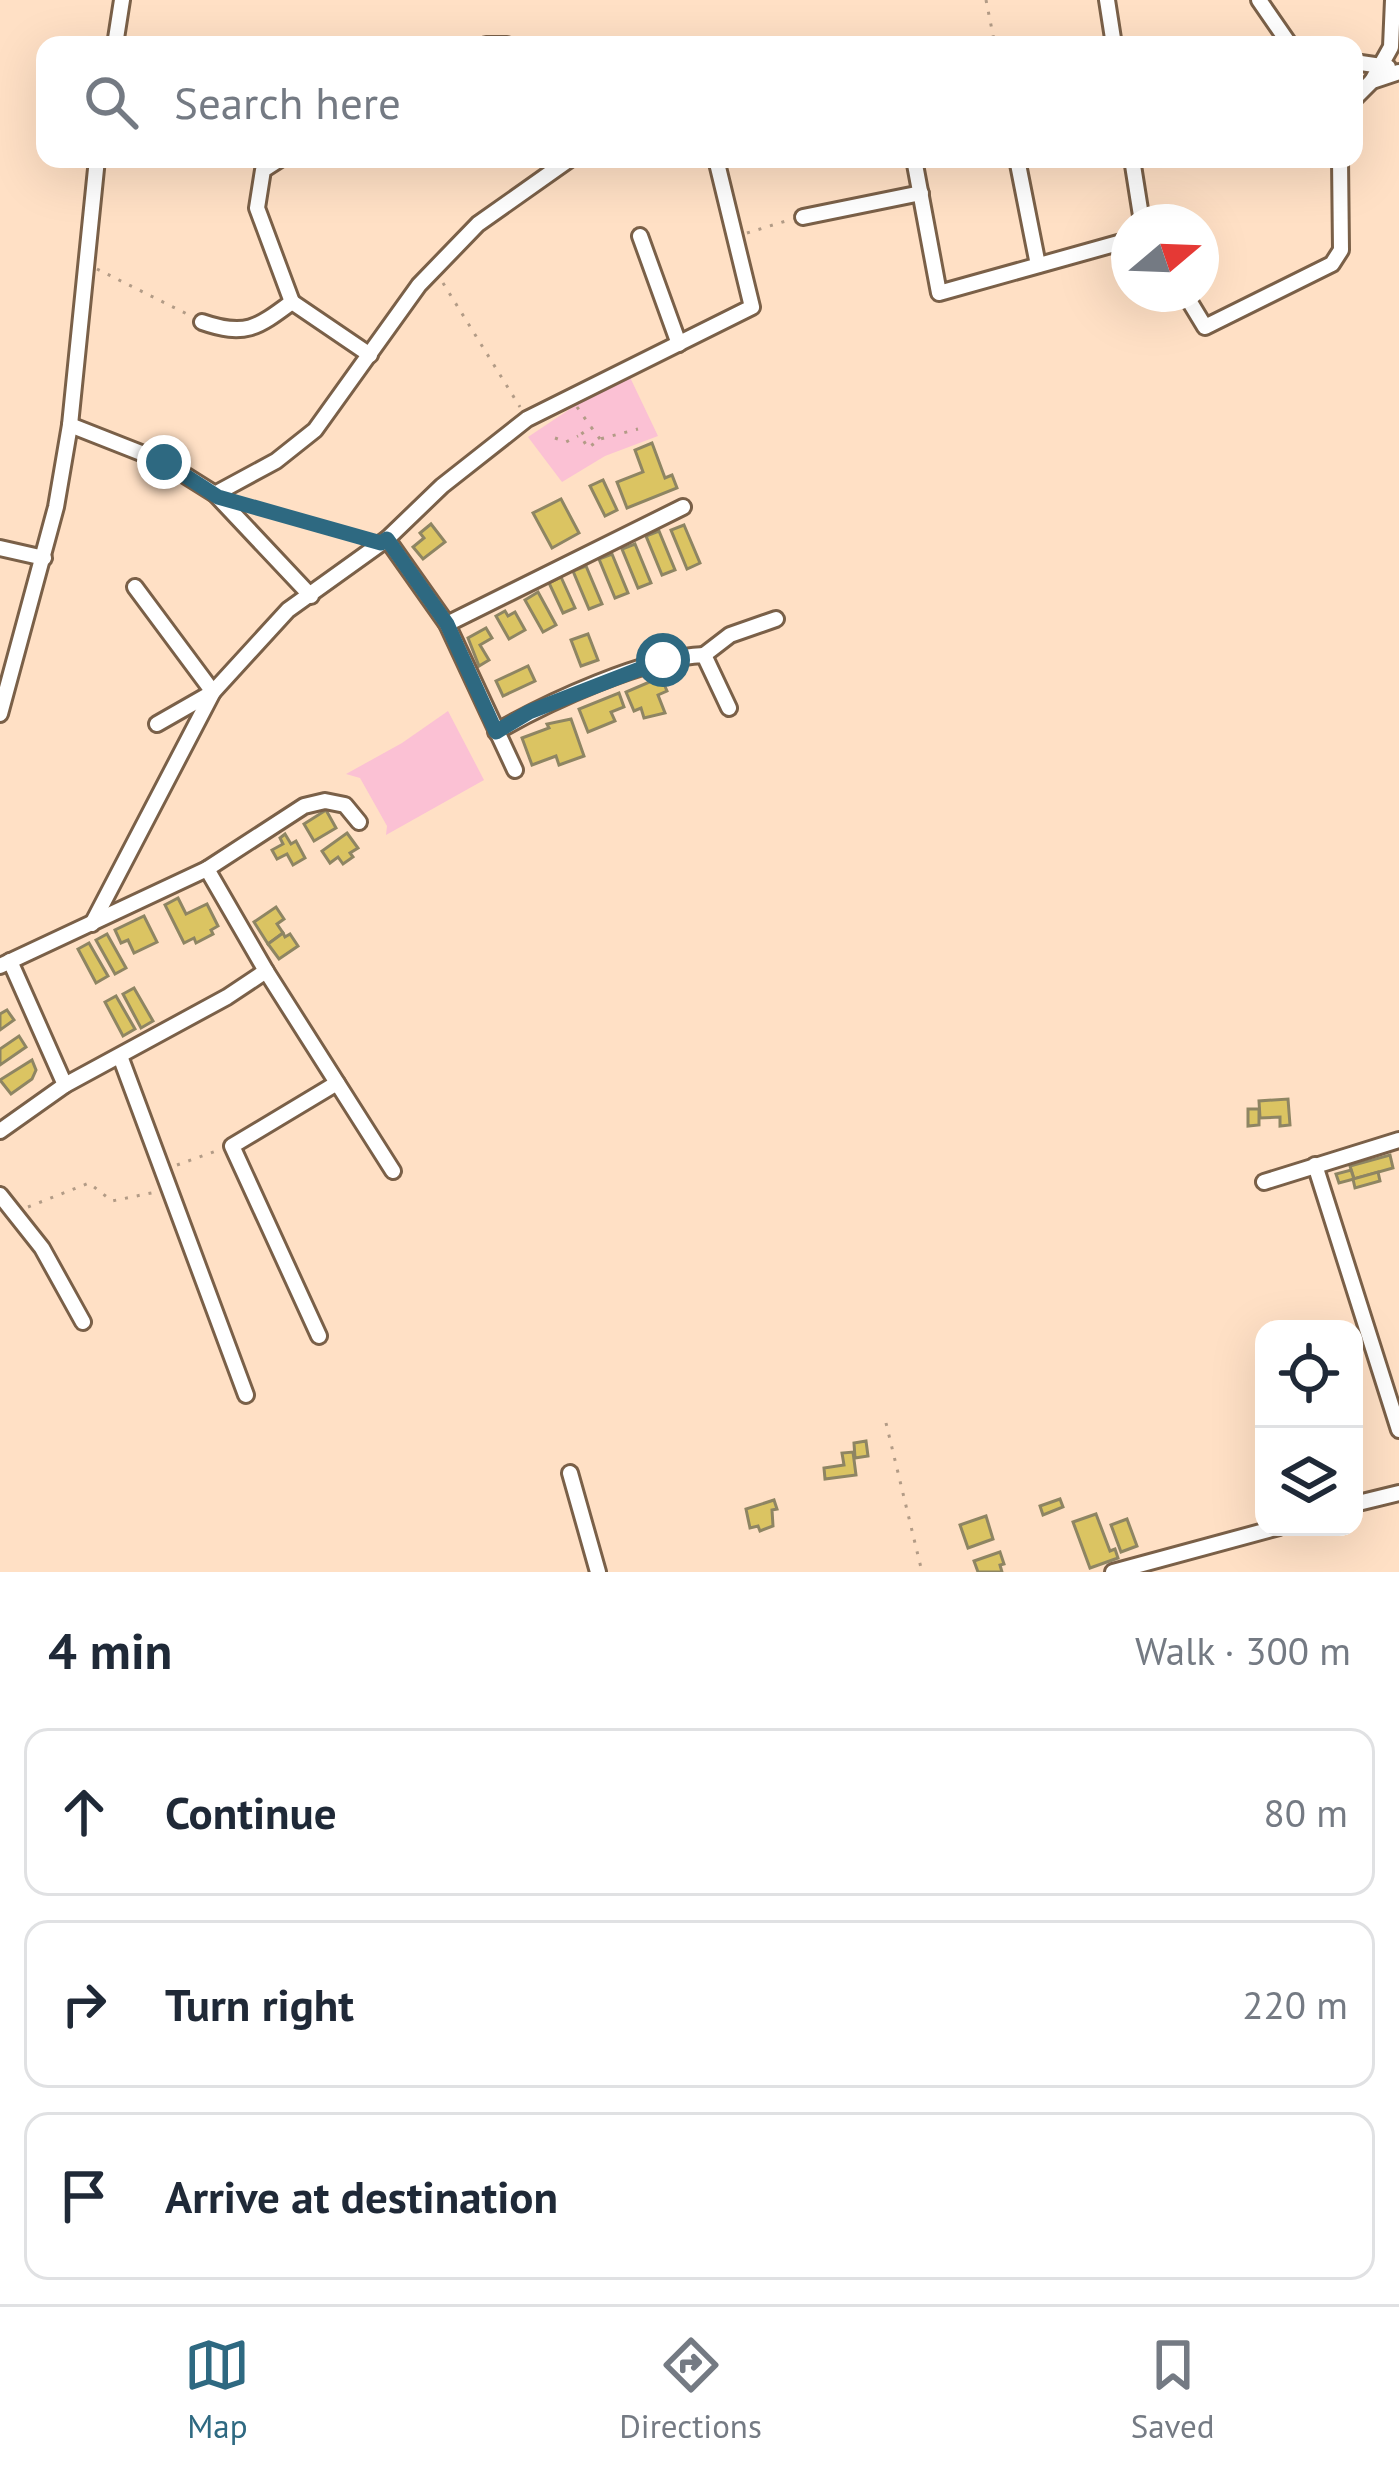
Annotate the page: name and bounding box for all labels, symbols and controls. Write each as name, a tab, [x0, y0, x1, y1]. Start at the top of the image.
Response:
search box	[36, 36, 1363, 168]
icon: search	[78, 69, 144, 135]
text: Search here	[174, 73, 401, 131]
north arrow	[1111, 204, 1219, 312]
route end	[137, 435, 191, 489]
route start	[636, 633, 690, 687]
map controls	[1255, 1320, 1363, 1536]
button: locate	[1255, 1320, 1363, 1428]
button: layers	[1255, 1428, 1363, 1536]
text: 4 min	[48, 1617, 172, 1683]
text: Walk · 300 m	[1135, 1625, 1351, 1676]
icon: ahead	[51, 1779, 117, 1845]
text: Continue	[165, 1783, 337, 1841]
text: 80 m	[1263, 1787, 1348, 1838]
icon: right	[51, 1971, 117, 2037]
text: Turn right	[165, 1975, 354, 2033]
text: 220 m	[1242, 1979, 1348, 2030]
icon: arrive	[51, 2163, 117, 2229]
text: Arrive at destination	[165, 2167, 558, 2225]
tab: Map	[184, 2332, 250, 2447]
tab: Directions	[619, 2332, 762, 2447]
tab: Saved	[1131, 2332, 1215, 2447]

